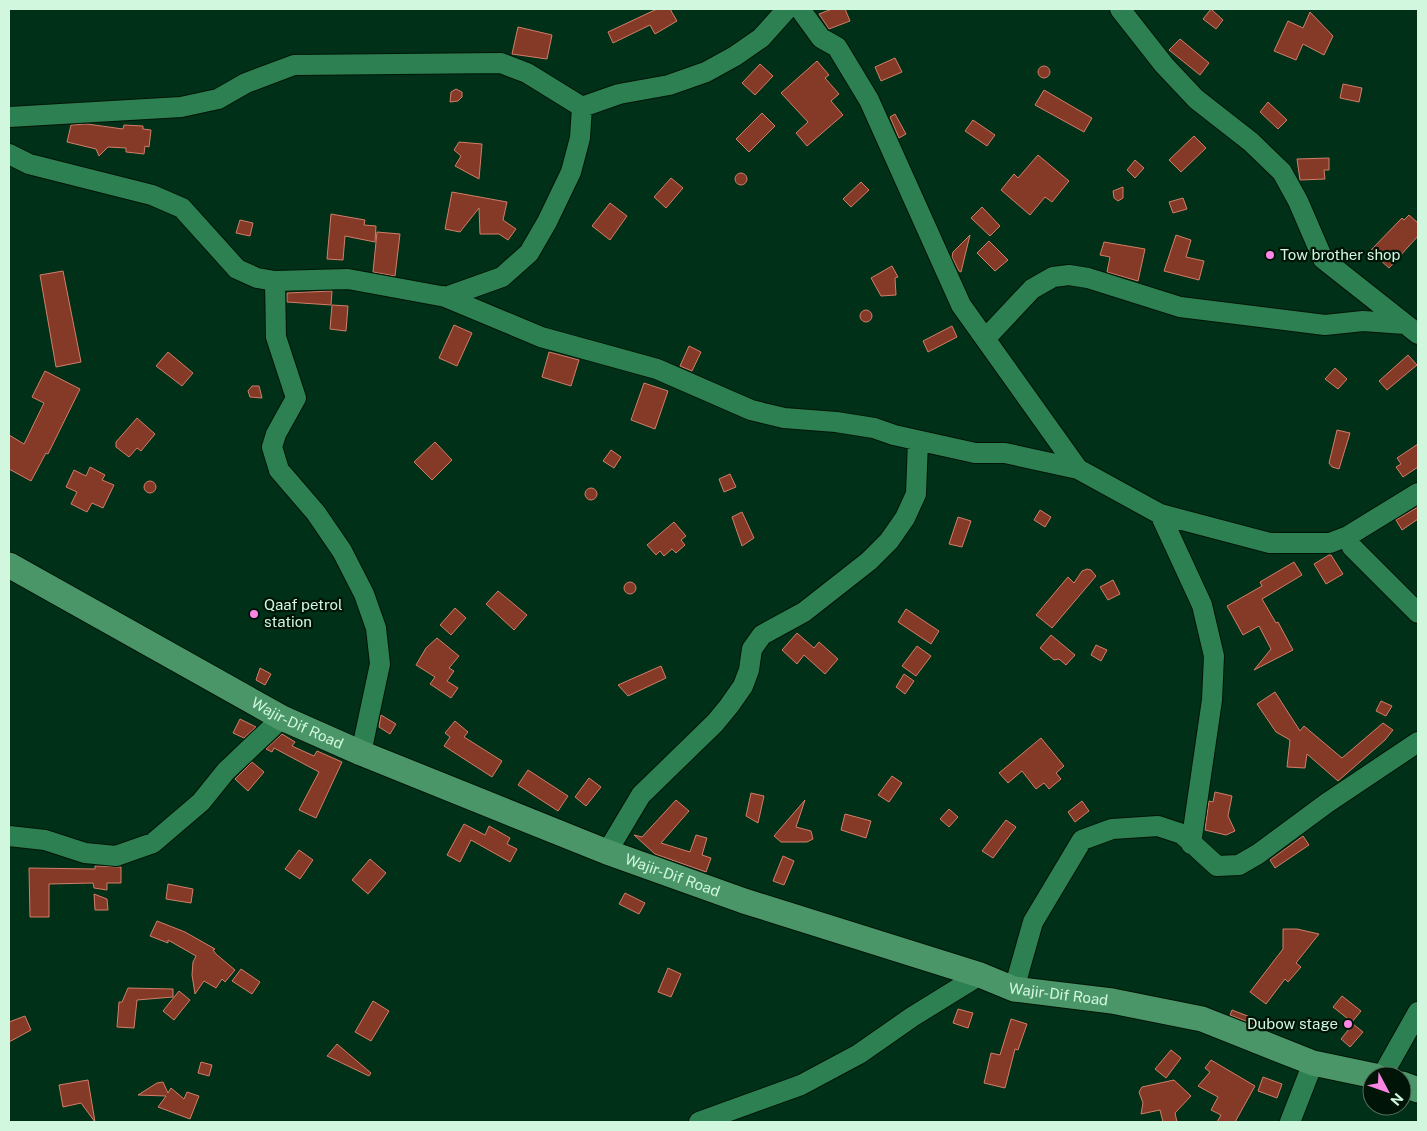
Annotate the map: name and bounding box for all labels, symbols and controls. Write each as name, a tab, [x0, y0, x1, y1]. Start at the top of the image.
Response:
place label: Tow brother shop	[1280, 246, 1401, 263]
marker: Tow brother shop	[1264, 249, 1276, 261]
place label: Qaaf petrol station	[264, 596, 343, 630]
marker: Qaaf petrol station	[248, 608, 260, 620]
street label: Wajir-Dif Road	[249, 694, 346, 752]
street label: Wajir-Dif Road	[623, 850, 722, 900]
street label: Wajir-Dif Road	[1008, 979, 1109, 1008]
place label: Dubow stage	[1247, 1015, 1338, 1032]
marker: Dubow stage	[1342, 1018, 1354, 1030]
north arrow	[1362, 1066, 1412, 1116]
text: N	[1387, 1090, 1406, 1109]

